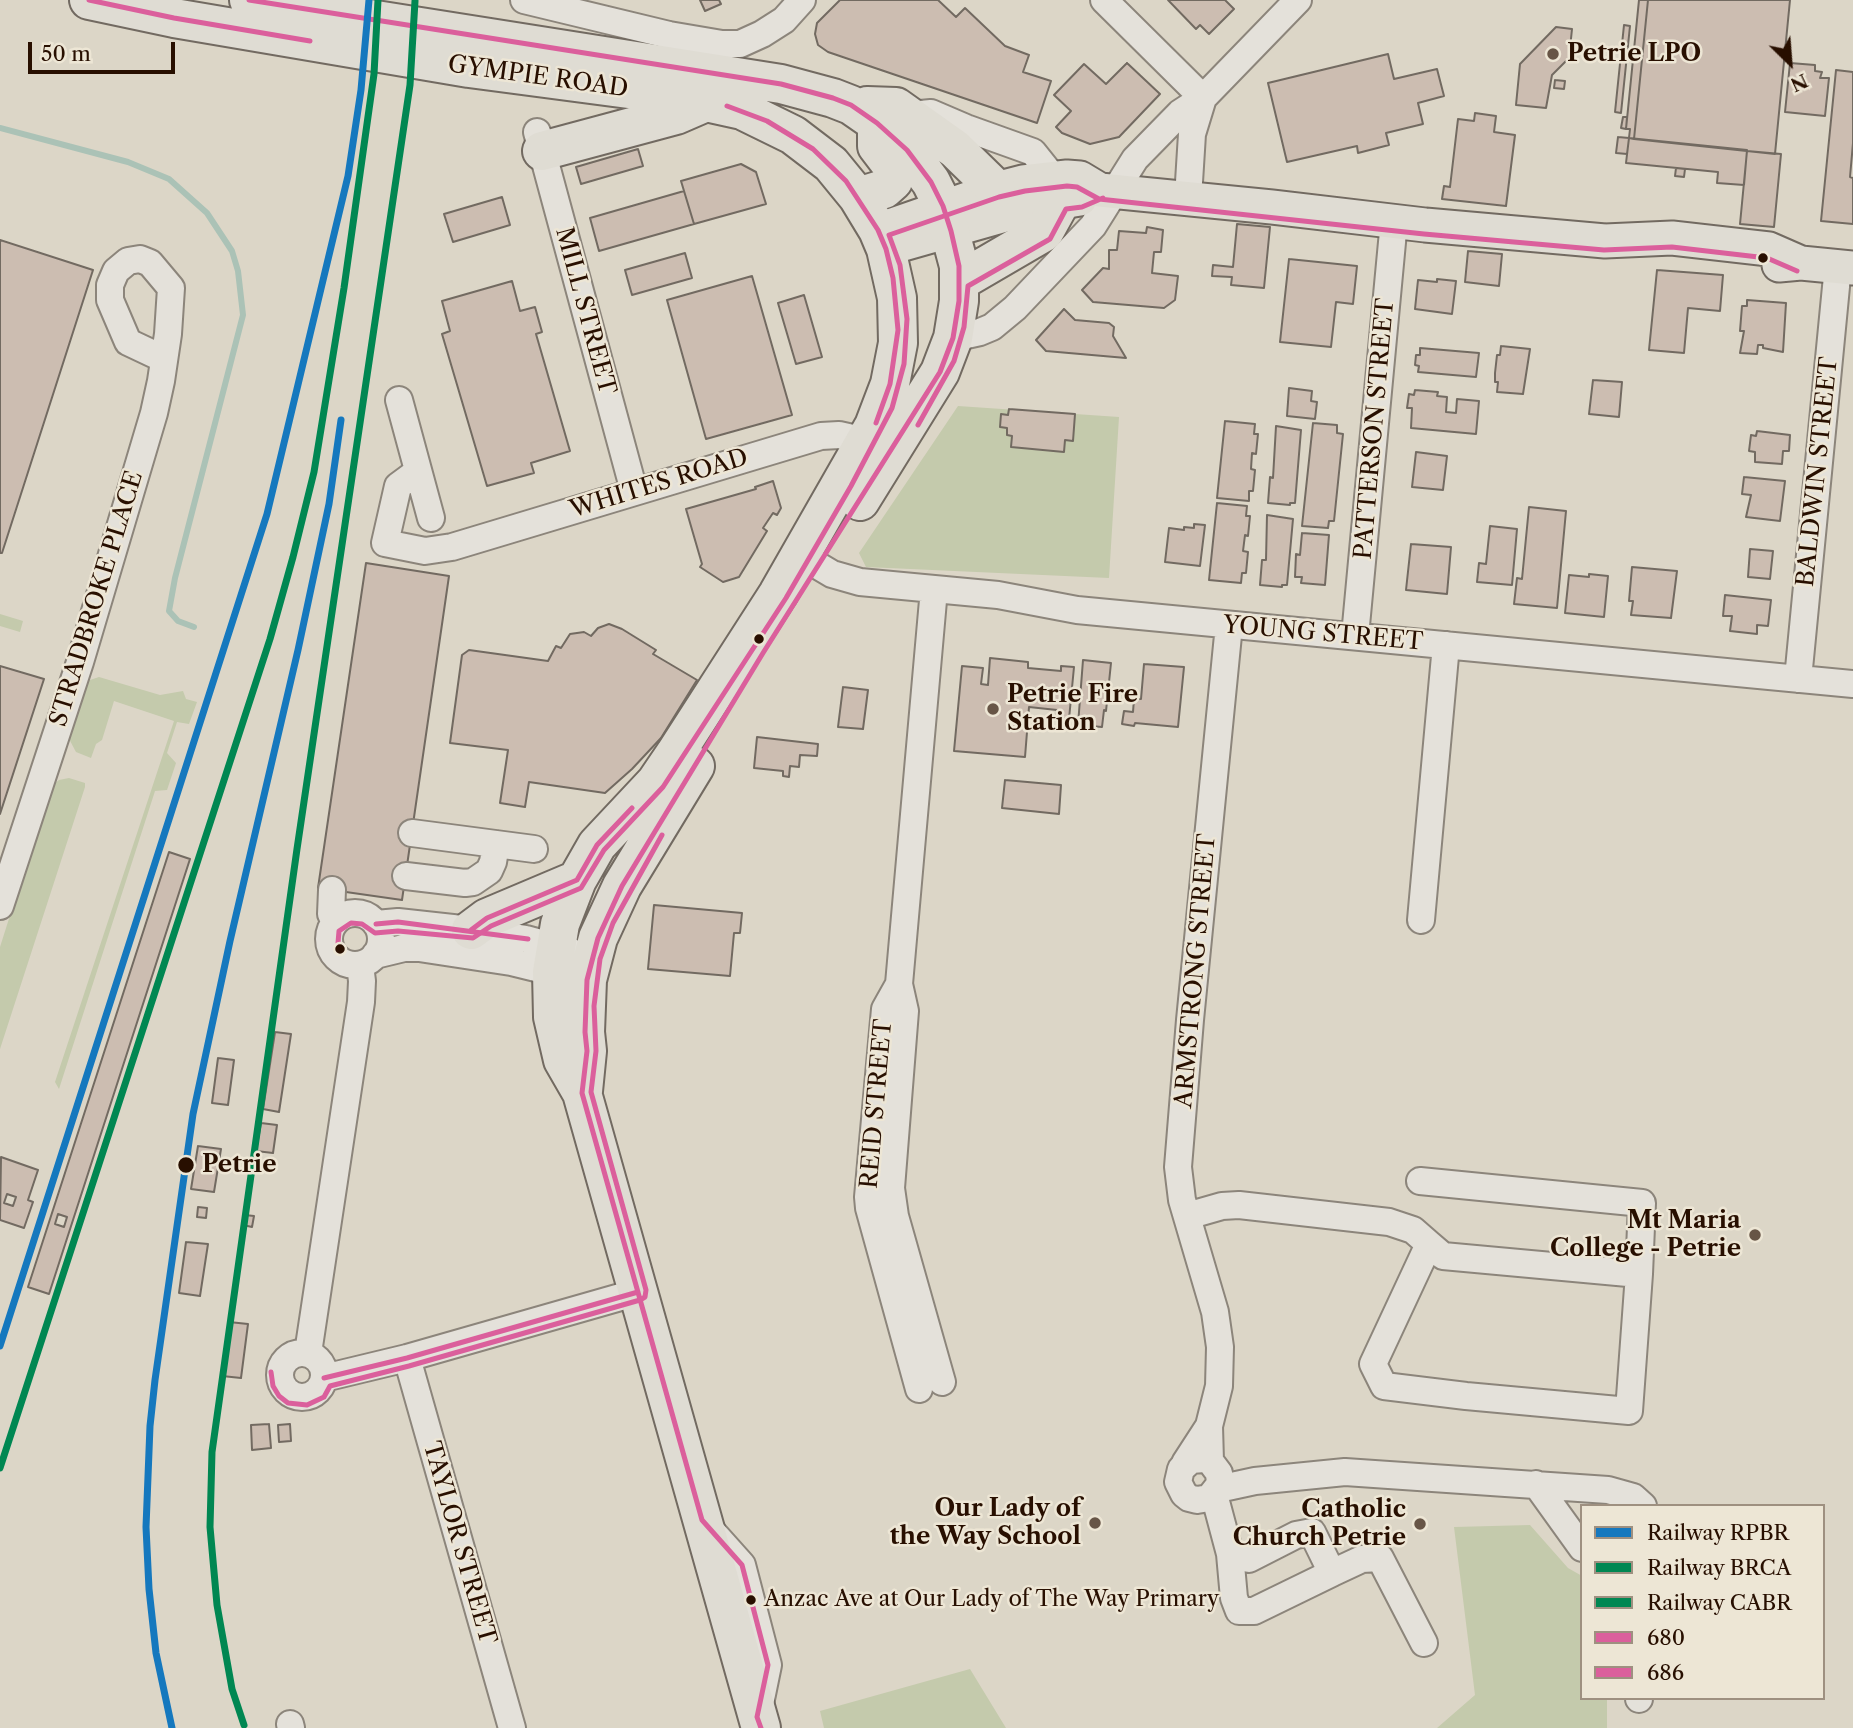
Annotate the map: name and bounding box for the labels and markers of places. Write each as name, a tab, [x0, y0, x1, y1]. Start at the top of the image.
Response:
place label: Petrie LPO	[1567, 40, 1701, 68]
marker: Petrie LPO	[1545, 46, 1561, 62]
unlabelled marker	[1756, 251, 1770, 265]
unlabelled marker	[752, 632, 766, 646]
place label: Petrie Fire Station	[1007, 681, 1138, 737]
marker: Petrie Fire Station	[985, 701, 1001, 717]
unlabelled marker	[333, 942, 347, 956]
place label: Petrie	[202, 1151, 276, 1179]
marker: Petrie	[176, 1155, 196, 1175]
place label: Mt Maria College - Petrie	[1550, 1207, 1741, 1263]
marker: Mt Maria College - Petrie	[1747, 1227, 1763, 1243]
place label: Our Lady of the Way School	[890, 1495, 1081, 1551]
place label: Catholic Church Petrie	[1233, 1496, 1406, 1552]
marker: Our Lady of the Way School	[1087, 1515, 1103, 1531]
marker: Catholic Church Petrie	[1412, 1516, 1428, 1532]
place label: Anzac Ave at Our Lady of The Way Primary	[764, 1587, 1219, 1613]
marker: Anzac Ave at Our Lady of The Way Primary	[744, 1593, 758, 1607]

